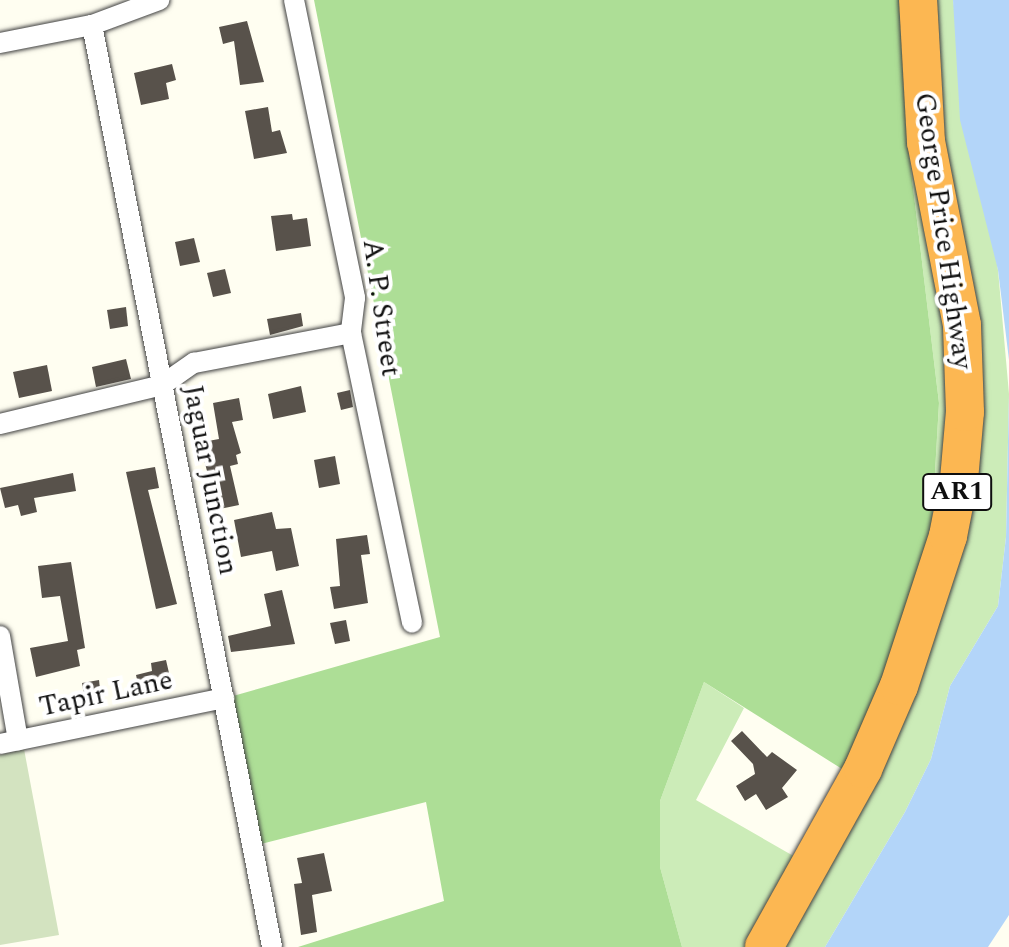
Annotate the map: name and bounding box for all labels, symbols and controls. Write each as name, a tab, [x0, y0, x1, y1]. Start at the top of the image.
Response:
street label: George Price Highway	[907, 91, 979, 371]
street label: A. P. Street	[355, 237, 407, 379]
street label: Jaguar Junction	[175, 382, 245, 578]
road number: AR1	[921, 470, 993, 514]
street label: Tapir Lane	[36, 663, 176, 725]

